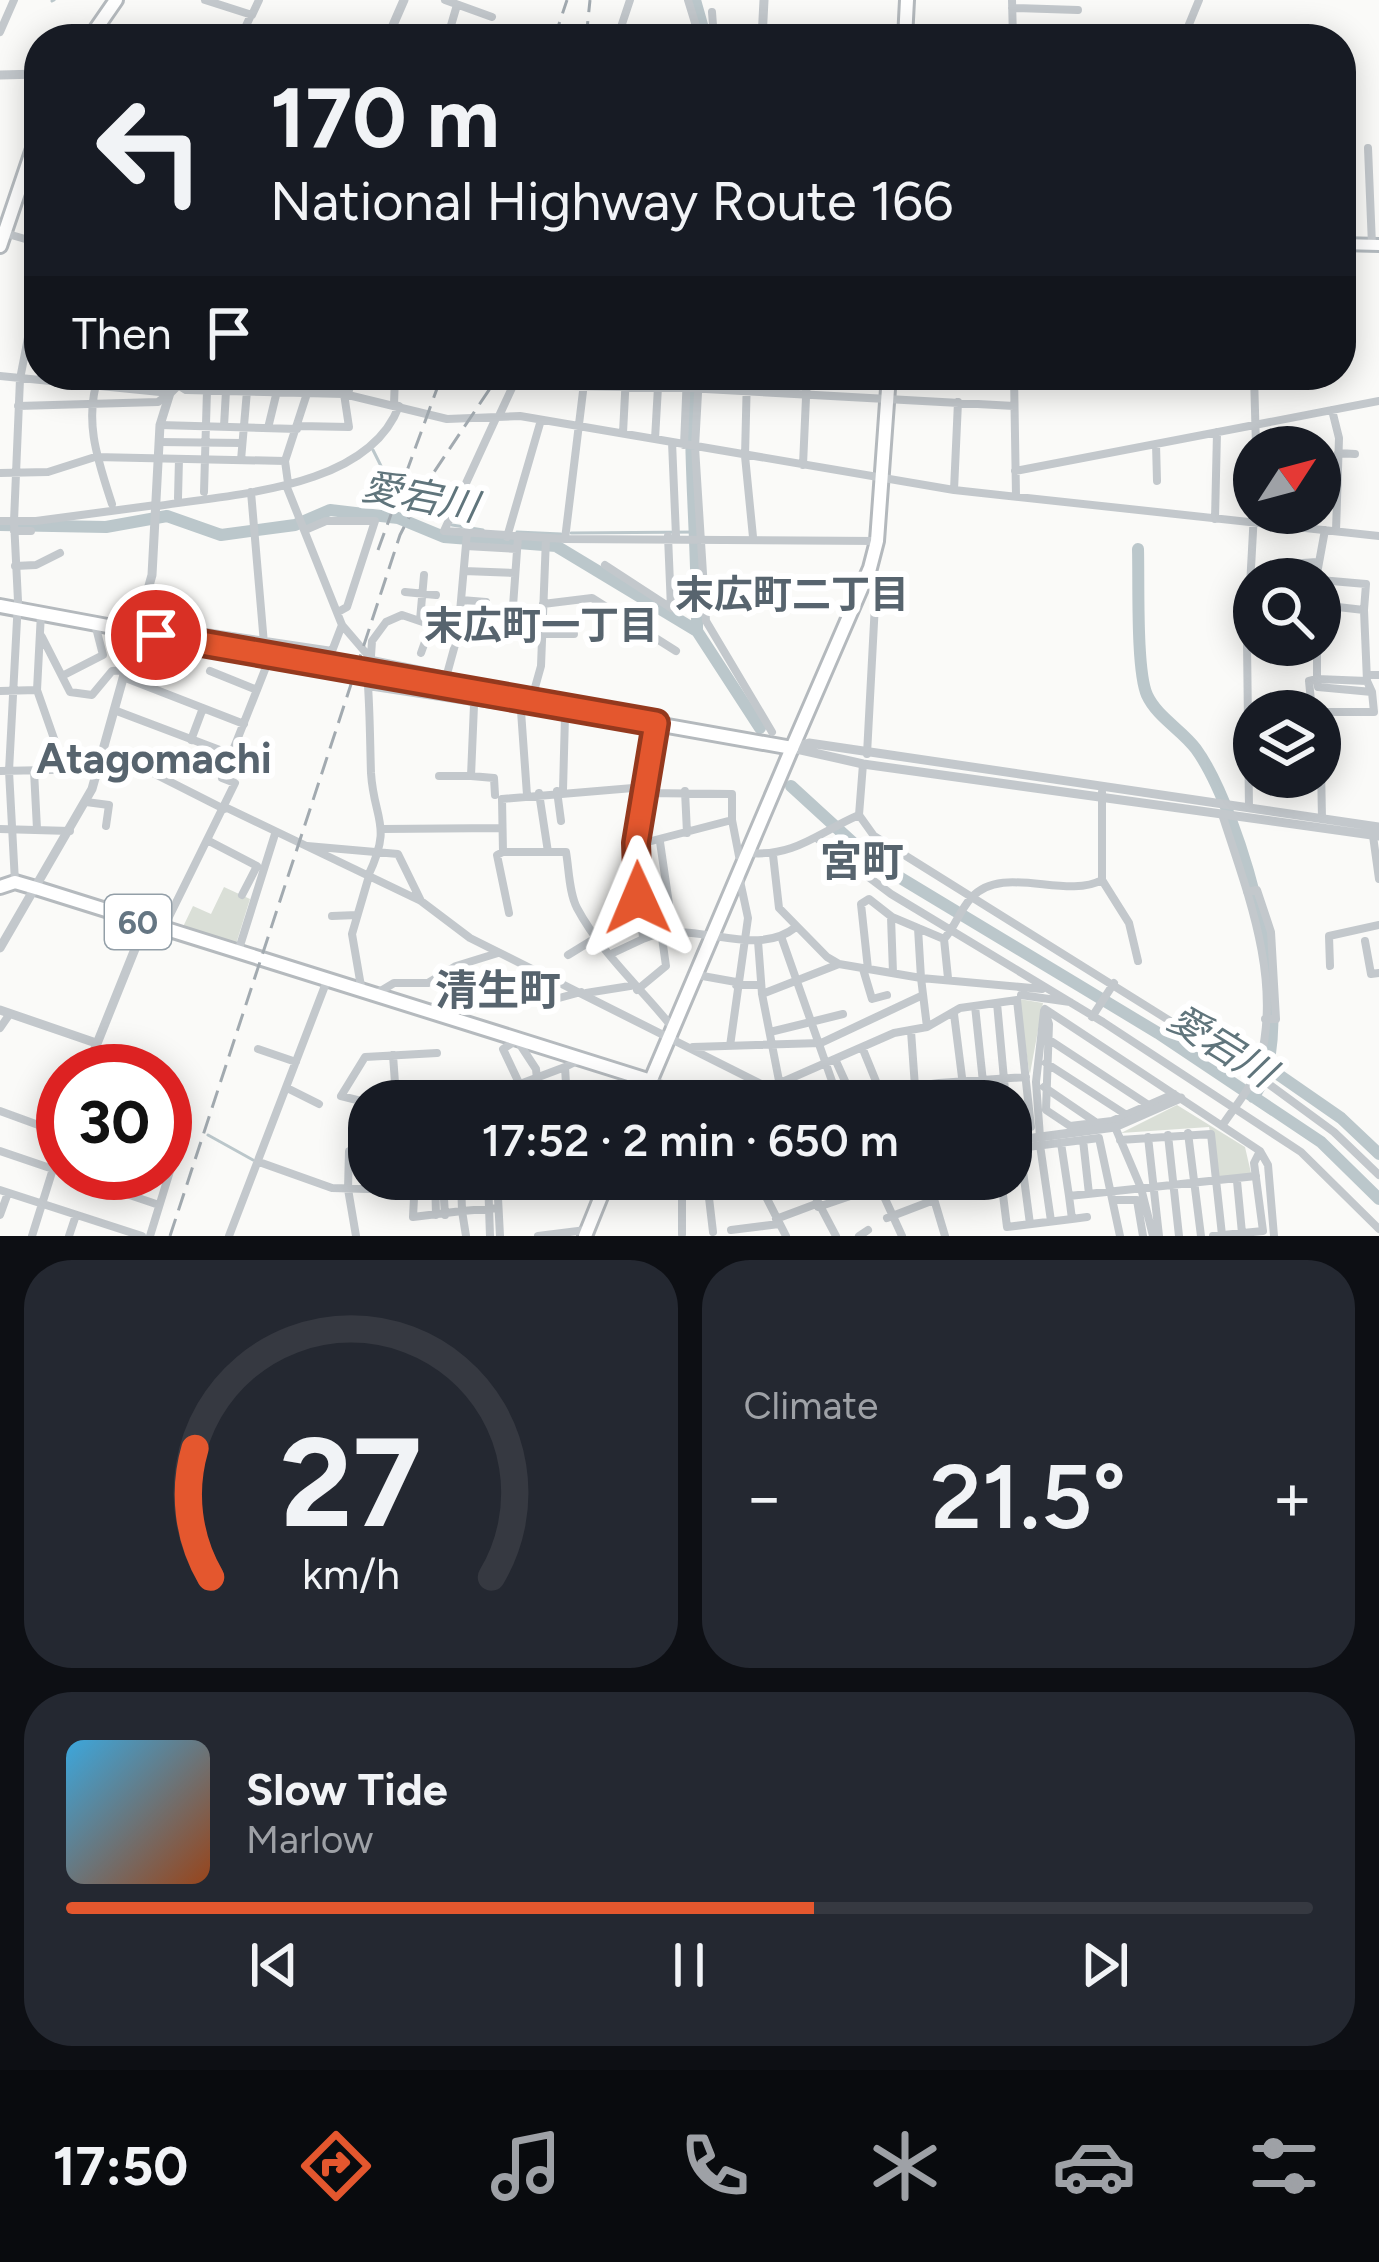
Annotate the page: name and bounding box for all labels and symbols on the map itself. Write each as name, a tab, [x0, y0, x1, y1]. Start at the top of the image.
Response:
north arrow	[1233, 426, 1341, 534]
water label: 愛宕川	[358, 462, 486, 531]
district label: 末広町二丁目	[675, 571, 909, 618]
pin	[105, 584, 207, 686]
district label: 末広町一丁目	[424, 602, 658, 649]
district label: Atagomachi	[36, 733, 272, 784]
position arrow	[575, 835, 701, 961]
district label: 宮町	[820, 836, 904, 887]
road number: 60	[105, 895, 171, 949]
district label: 清生町	[435, 965, 561, 1016]
water label: 愛宕川	[1160, 994, 1287, 1098]
speed limit sign: 30	[36, 1044, 192, 1200]

